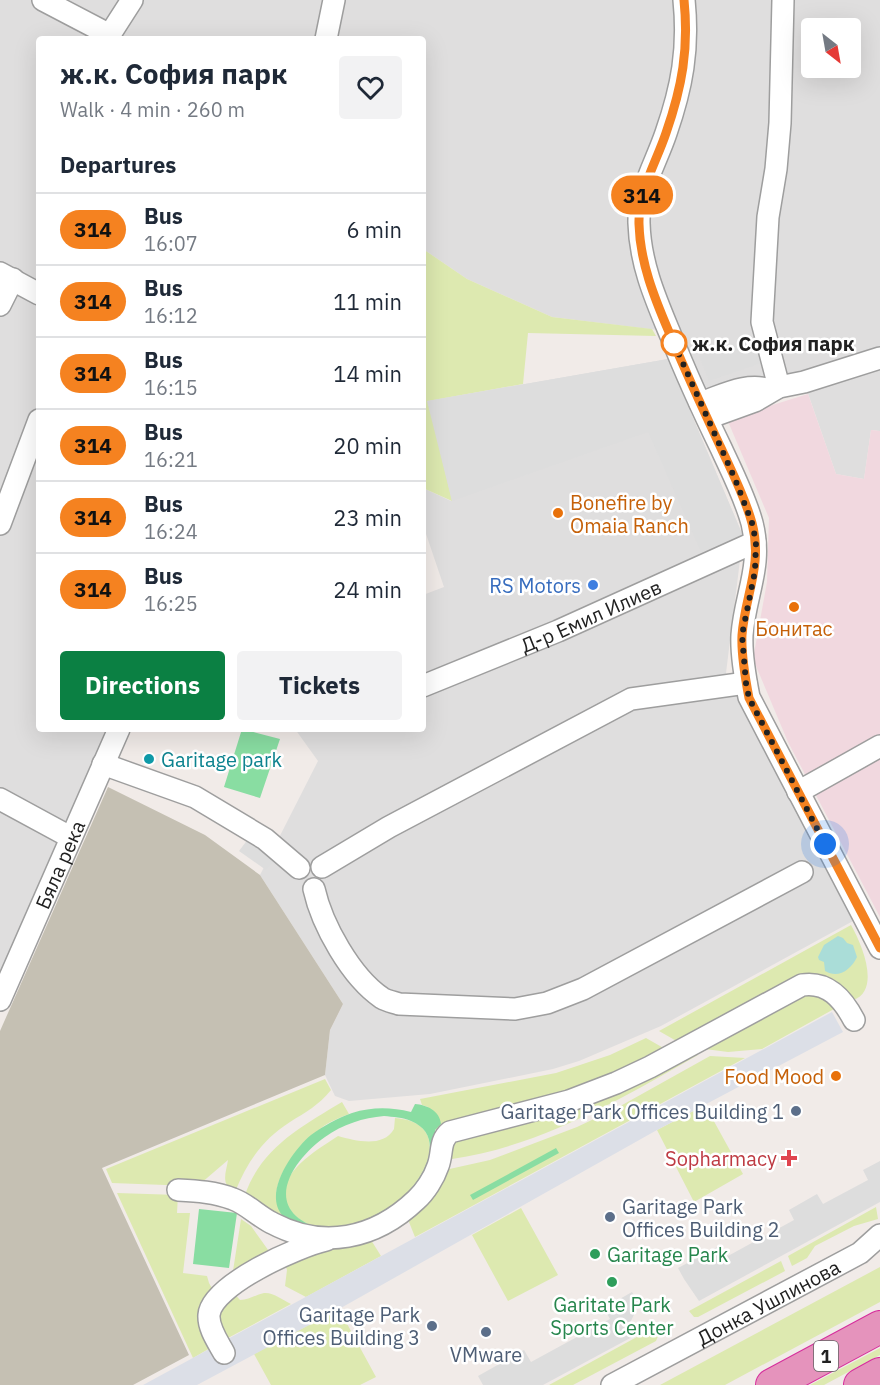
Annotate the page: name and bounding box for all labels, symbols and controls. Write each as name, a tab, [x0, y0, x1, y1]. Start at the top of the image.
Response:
north arrow	[801, 18, 861, 78]
map controls	[801, 18, 861, 78]
text: ж.к. София парк	[60, 55, 288, 92]
button: heart	[339, 56, 402, 119]
text: Walk · 4 min · 260 m	[60, 96, 245, 123]
text: Departures	[60, 150, 176, 179]
line badge: 314	[608, 176, 676, 214]
text: 314	[623, 181, 661, 209]
text: Bus	[144, 201, 183, 230]
text: 314	[74, 215, 112, 243]
text: 6 min	[346, 215, 402, 244]
text: 16:07	[144, 230, 198, 257]
text: Bus	[144, 273, 183, 302]
text: 314	[74, 287, 112, 315]
text: 11 min	[333, 287, 402, 316]
text: 16:12	[144, 302, 198, 329]
marker: ж.к. София парк	[661, 330, 687, 356]
place label: ж.к. София парк	[692, 330, 855, 357]
text: Bus	[144, 345, 183, 374]
text: 314	[74, 359, 112, 387]
text: 14 min	[333, 359, 402, 388]
text: 16:15	[144, 374, 198, 401]
text: Bus	[144, 417, 183, 446]
text: 314	[74, 431, 112, 459]
text: 20 min	[333, 431, 402, 460]
text: 16:21	[144, 446, 198, 473]
text: Bus	[144, 489, 183, 518]
place label: Bonefire by Omaia Ranch	[570, 489, 689, 539]
text: 314	[74, 503, 112, 531]
text: 23 min	[333, 503, 402, 532]
marker: Bonefire by Omaia Ranch	[551, 506, 565, 520]
text: 16:24	[144, 518, 198, 545]
text: Bus	[144, 561, 183, 590]
place label: RS Motors	[489, 572, 581, 599]
street label: Д-р Емил Илиев	[516, 573, 665, 658]
text: 314	[74, 575, 112, 603]
text: 24 min	[333, 575, 402, 604]
marker: RS Motors	[586, 578, 600, 592]
text: 16:25	[144, 590, 198, 617]
marker: Бонитас	[787, 600, 801, 614]
place label: Бонитас	[755, 615, 833, 642]
button: Directions	[60, 651, 225, 720]
button: Tickets	[237, 651, 402, 720]
place label: Garitage park	[161, 746, 282, 773]
marker: Garitage park	[142, 752, 156, 766]
street label: Бяла река	[28, 816, 91, 913]
your location	[810, 829, 840, 859]
place label: Food Mood	[724, 1063, 824, 1090]
marker: Food Mood	[829, 1069, 843, 1083]
place label: Garitage Park Offices Building 1	[501, 1098, 784, 1125]
marker: Garitage Park Offices Building 1	[789, 1104, 803, 1118]
place label: Sopharmacy	[665, 1145, 777, 1172]
marker: Sopharmacy	[782, 1151, 796, 1165]
place label: Garitage Park Offices Building 2	[622, 1193, 779, 1243]
marker: Garitage Park Offices Building 2	[603, 1210, 617, 1224]
place label: Garitage Park	[607, 1241, 729, 1268]
marker: Garitage Park	[588, 1247, 602, 1261]
street label: Донка Ушлинова	[692, 1253, 845, 1351]
marker: Garitate Park Sports Center	[605, 1275, 619, 1289]
place label: Garitate Park Sports Center	[550, 1291, 674, 1341]
place label: Garitage Park Offices Building 3	[263, 1301, 420, 1351]
marker: Garitage Park Offices Building 3	[425, 1319, 439, 1333]
marker: VMware	[479, 1325, 493, 1339]
place label: VMware	[450, 1341, 522, 1368]
road number: 1	[814, 1341, 838, 1371]

